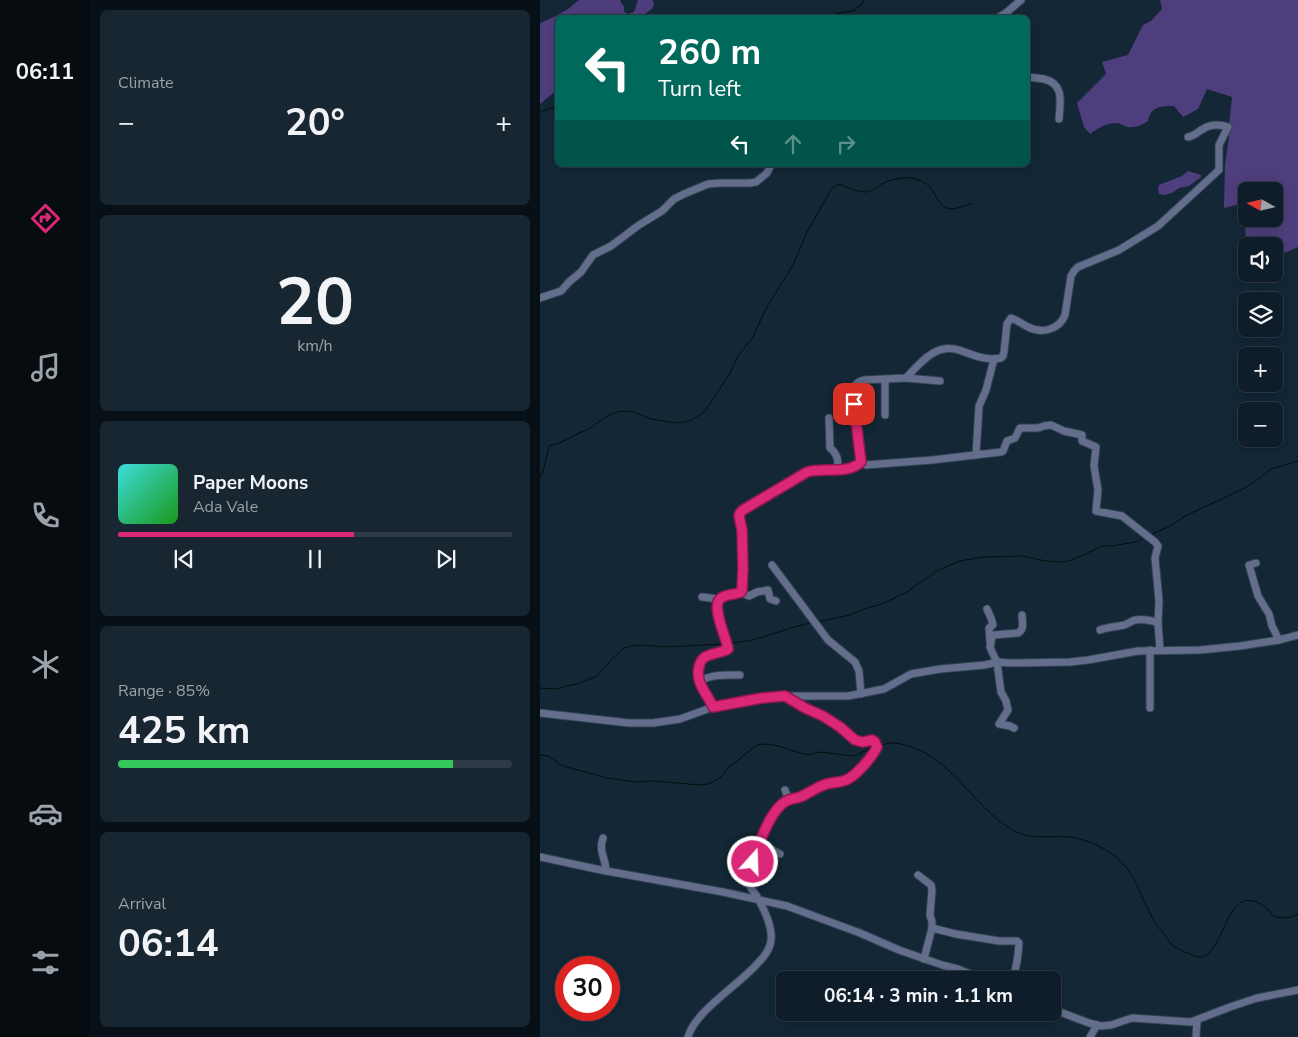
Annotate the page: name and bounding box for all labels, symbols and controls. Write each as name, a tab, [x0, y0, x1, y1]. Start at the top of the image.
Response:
text: 260 m	[658, 29, 761, 76]
icon: left	[575, 35, 640, 100]
text: 06:11	[16, 57, 74, 87]
text: Climate	[118, 72, 173, 94]
text: Turn left	[658, 74, 741, 104]
text: 20°	[285, 97, 345, 148]
text: −	[118, 104, 135, 142]
text: +	[495, 104, 512, 142]
icon: left	[726, 130, 754, 158]
icon: ahead	[779, 130, 807, 158]
icon: right	[832, 130, 860, 158]
north arrow	[1238, 182, 1282, 228]
map controls	[1238, 182, 1283, 447]
icon: directions	[28, 201, 63, 236]
button: sound	[1238, 237, 1283, 282]
text: 20	[276, 258, 354, 347]
button: layers	[1238, 292, 1283, 337]
text: km/h	[297, 335, 333, 357]
button: +	[1238, 347, 1283, 392]
icon: music	[28, 350, 63, 385]
pin	[833, 383, 875, 425]
icon: arrive	[840, 390, 868, 418]
button: −	[1238, 402, 1283, 447]
text: Paper Moons	[193, 470, 308, 496]
text: Ada Vale	[193, 496, 258, 518]
icon: phone	[28, 498, 63, 533]
icon: previous	[170, 545, 198, 573]
icon: pause	[301, 545, 329, 573]
icon: next	[432, 545, 460, 573]
icon: climate	[28, 647, 63, 682]
text: Range · 85%	[118, 680, 210, 702]
text: 425 km	[118, 705, 250, 756]
icon: car	[28, 796, 63, 831]
position arrow	[726, 835, 778, 887]
text: Arrival	[118, 893, 166, 915]
text: 06:14	[118, 918, 219, 969]
icon: filters	[28, 945, 63, 980]
speed limit sign: 30	[555, 956, 620, 1021]
text: 06:14 · 3 min · 1.1 km	[824, 983, 1013, 1009]

